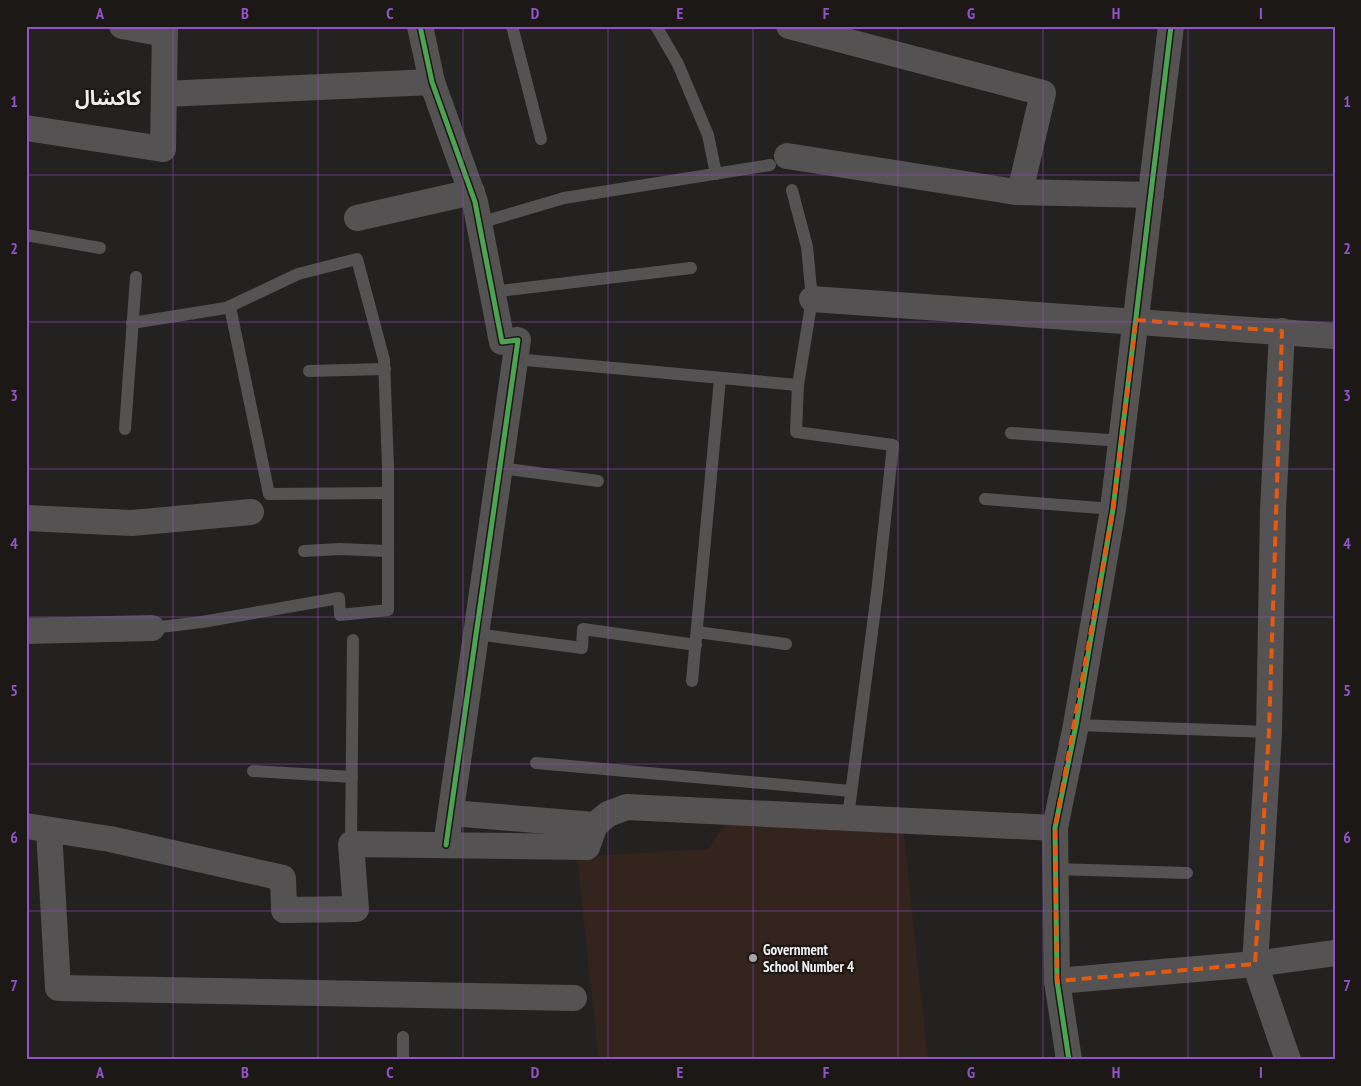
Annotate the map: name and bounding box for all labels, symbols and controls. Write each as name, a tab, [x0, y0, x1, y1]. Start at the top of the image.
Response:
text: A	[95, 3, 105, 23]
text: B	[241, 3, 249, 23]
text: C	[386, 3, 394, 23]
text: D	[531, 3, 540, 23]
text: E	[677, 3, 684, 23]
text: F	[823, 3, 830, 23]
text: G	[967, 3, 975, 23]
text: H	[1112, 3, 1120, 23]
text: I	[1259, 3, 1263, 23]
district label: کاکشال	[75, 85, 142, 111]
text: 1	[10, 91, 18, 111]
text: 1	[1343, 91, 1351, 111]
text: 2	[10, 238, 18, 258]
text: 2	[1343, 238, 1351, 258]
text: 3	[10, 385, 18, 405]
text: 3	[1343, 385, 1351, 405]
text: 4	[10, 533, 18, 553]
text: 4	[1343, 533, 1351, 553]
text: 5	[10, 680, 18, 700]
text: 5	[1343, 680, 1351, 700]
text: 6	[10, 827, 18, 847]
text: 6	[1343, 827, 1351, 847]
place label: Government School Number 4	[763, 940, 854, 976]
marker: Government School Number 4	[747, 952, 759, 964]
text: 7	[10, 975, 18, 995]
text: 7	[1343, 975, 1351, 995]
text: A	[95, 1062, 105, 1082]
text: B	[241, 1062, 249, 1082]
text: C	[386, 1062, 394, 1082]
text: D	[531, 1062, 540, 1082]
text: E	[677, 1062, 684, 1082]
text: F	[823, 1062, 830, 1082]
text: G	[967, 1062, 975, 1082]
text: H	[1112, 1062, 1120, 1082]
text: I	[1259, 1062, 1263, 1082]

